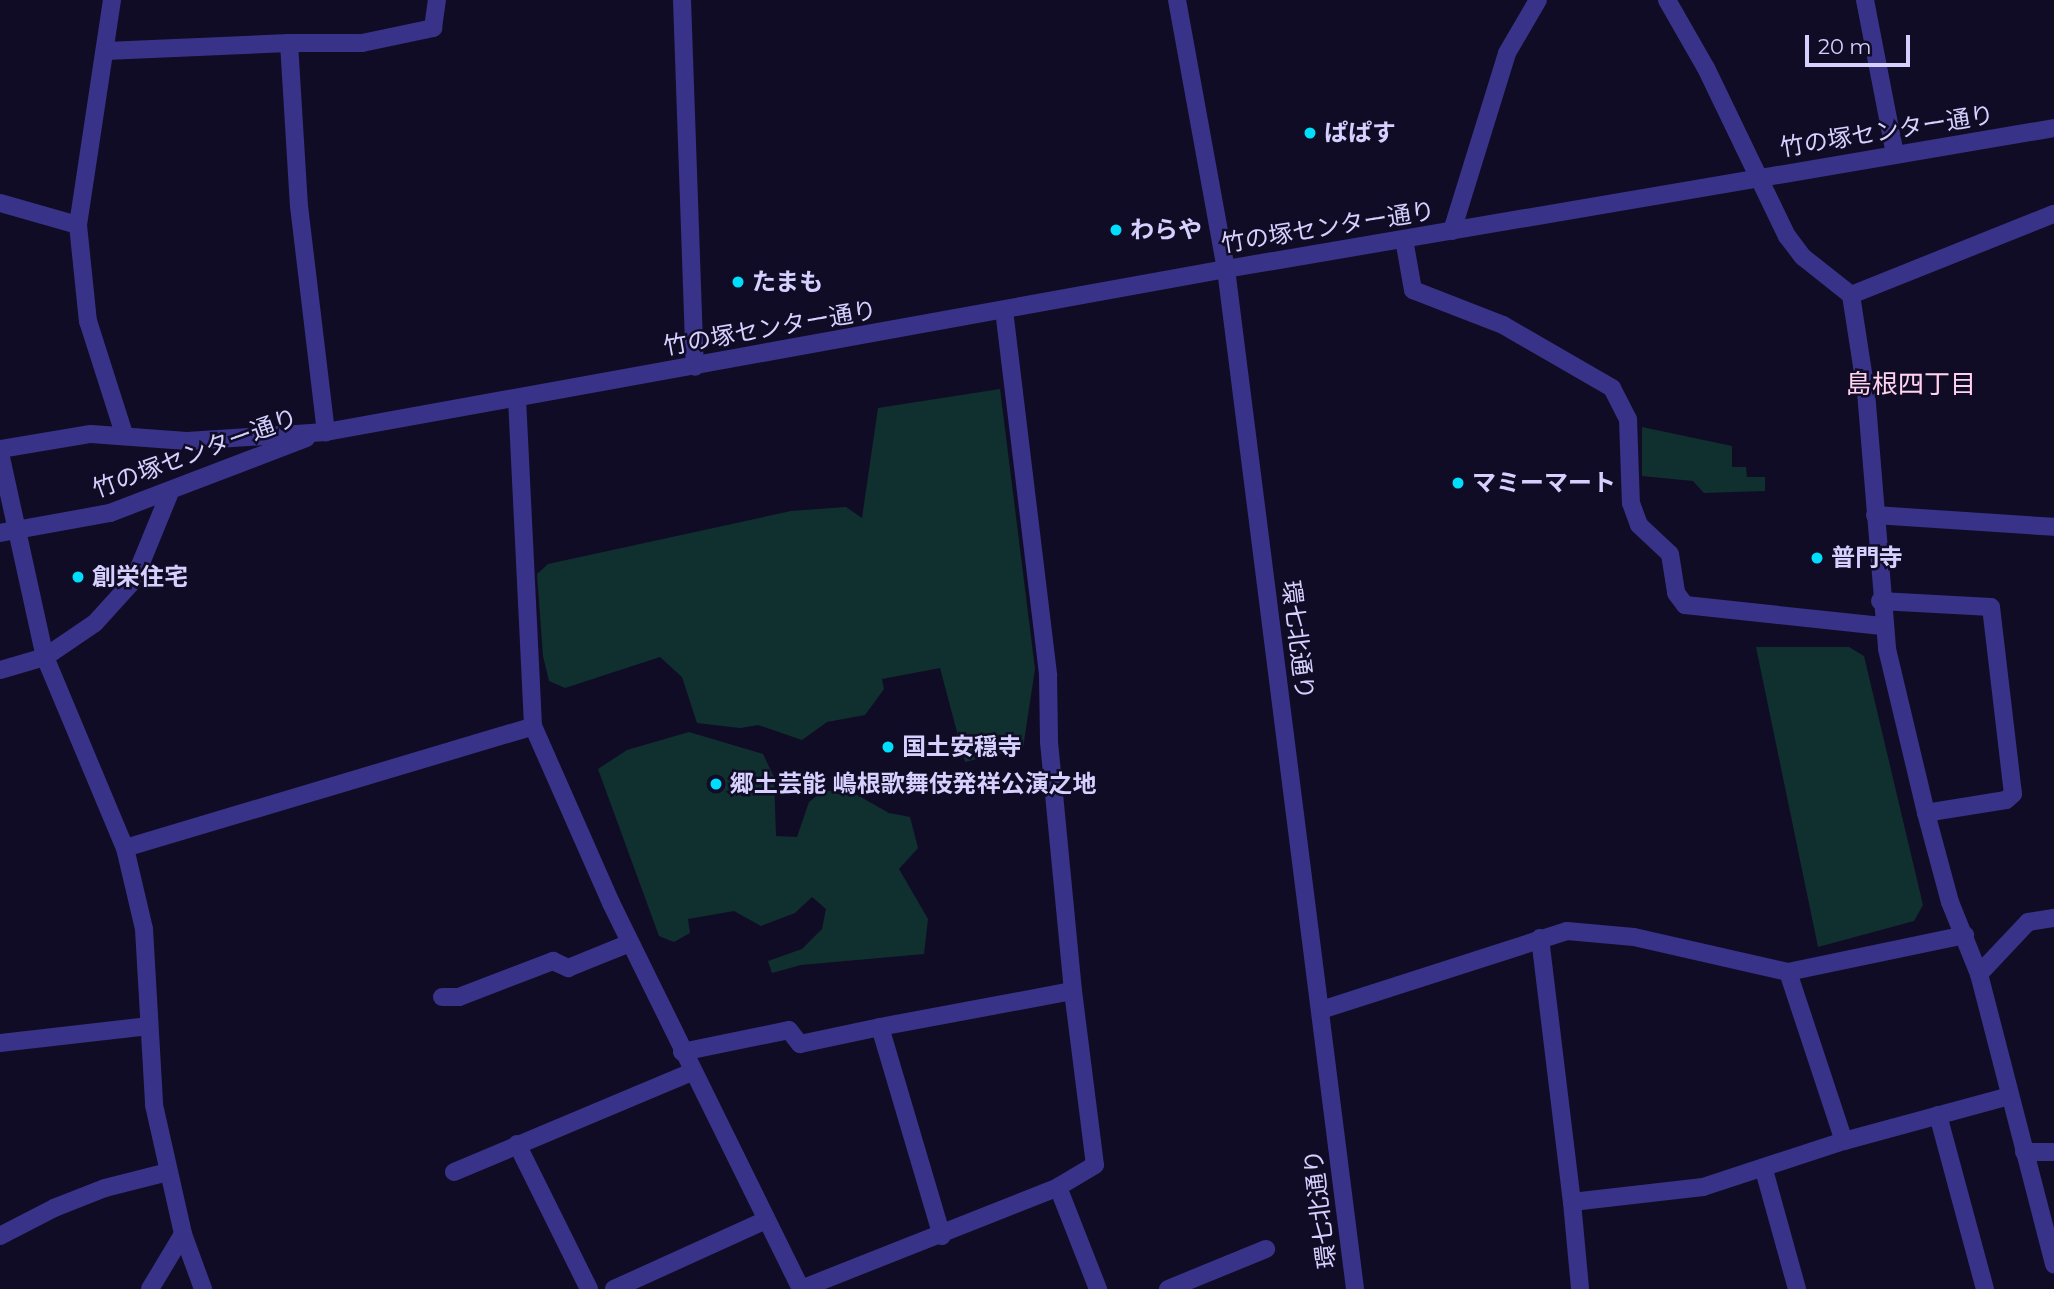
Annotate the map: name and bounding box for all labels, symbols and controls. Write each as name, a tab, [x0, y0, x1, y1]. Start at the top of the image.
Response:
scale bar	[1809, 21, 1914, 65]
text: 20 m	[1818, 34, 1872, 59]
street label: 竹の塚センター通り	[1778, 100, 1996, 162]
place label: ぱぱす	[1324, 119, 1396, 147]
marker: ぱぱす	[1302, 125, 1318, 141]
street label: 竹の塚センター通り	[1219, 196, 1437, 258]
place label: わらや	[1130, 216, 1202, 244]
marker: わらや	[1108, 222, 1124, 238]
place label: たまも	[752, 268, 824, 296]
marker: たまも	[730, 274, 746, 290]
street label: 竹の塚センター通り	[661, 295, 879, 361]
district label: 島根四丁目	[1846, 369, 1976, 401]
street label: 竹の塚センター通り	[89, 403, 301, 503]
place label: マミーマート	[1472, 469, 1616, 497]
marker: マミーマート	[1450, 475, 1466, 491]
place label: 普門寺	[1831, 544, 1903, 572]
marker: 普門寺	[1809, 550, 1825, 566]
place label: 創栄住宅	[92, 563, 188, 591]
marker: 創栄住宅	[70, 569, 86, 585]
street label: 環七北通り	[1276, 579, 1320, 701]
place label: 国土安穏寺	[902, 733, 1022, 761]
marker: 国土安穏寺	[880, 739, 896, 755]
place label: 郷土芸能 嶋根歌舞伎発祥公演之地	[730, 770, 1097, 798]
marker: 郷土芸能 嶋根歌舞伎発祥公演之地	[708, 776, 724, 792]
street label: 環七北通り	[1298, 1148, 1342, 1270]

